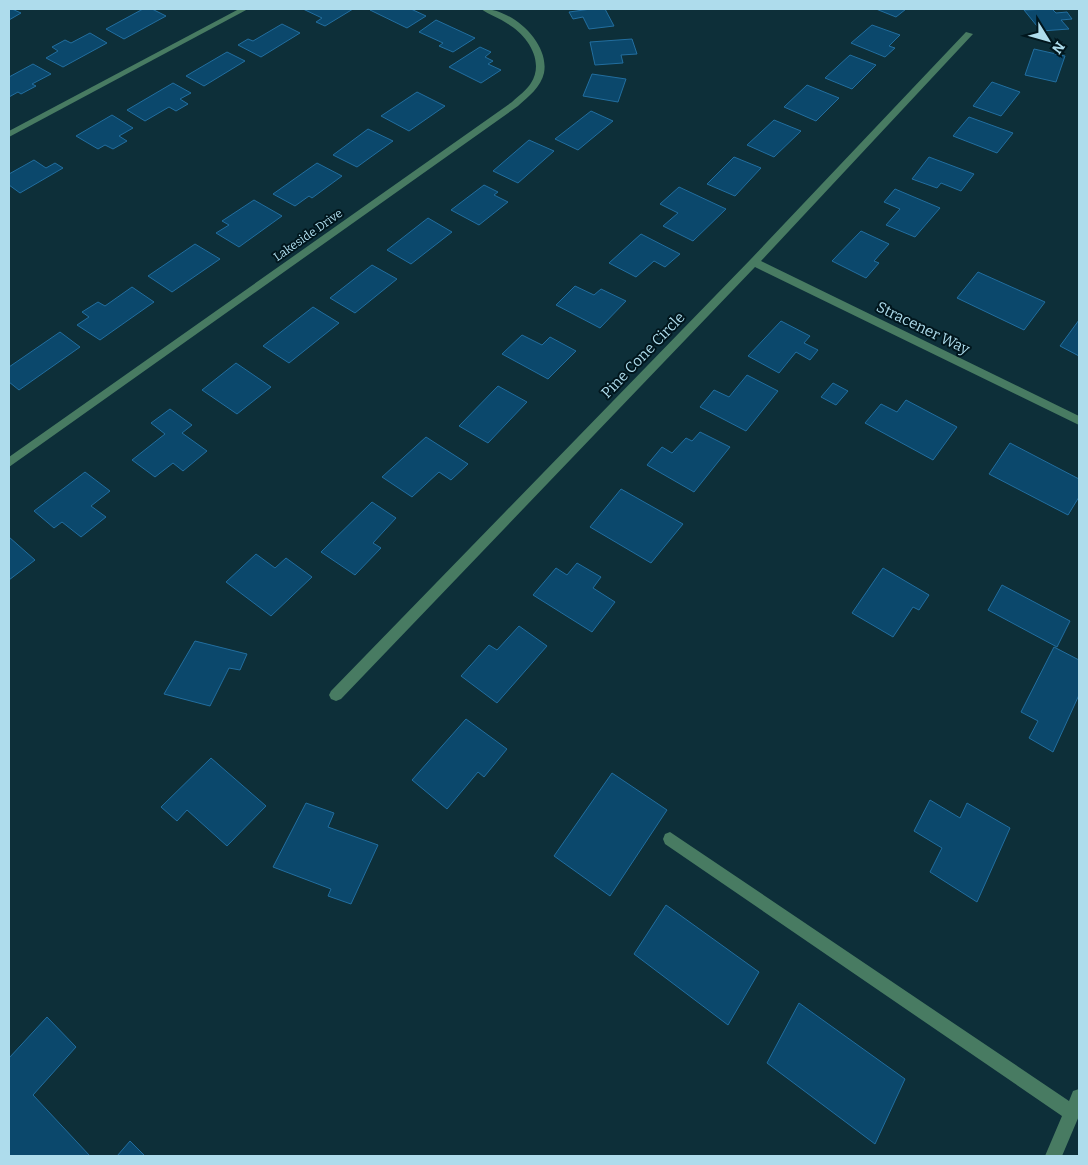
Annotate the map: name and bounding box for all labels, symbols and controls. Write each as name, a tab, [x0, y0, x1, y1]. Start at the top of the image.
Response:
north arrow	[1023, 15, 1073, 65]
text: N	[1048, 38, 1068, 57]
street label: Lakeside Drive	[271, 206, 345, 264]
street label: Stracener Way	[874, 298, 973, 358]
street label: Pine Cone Circle	[597, 308, 689, 402]

